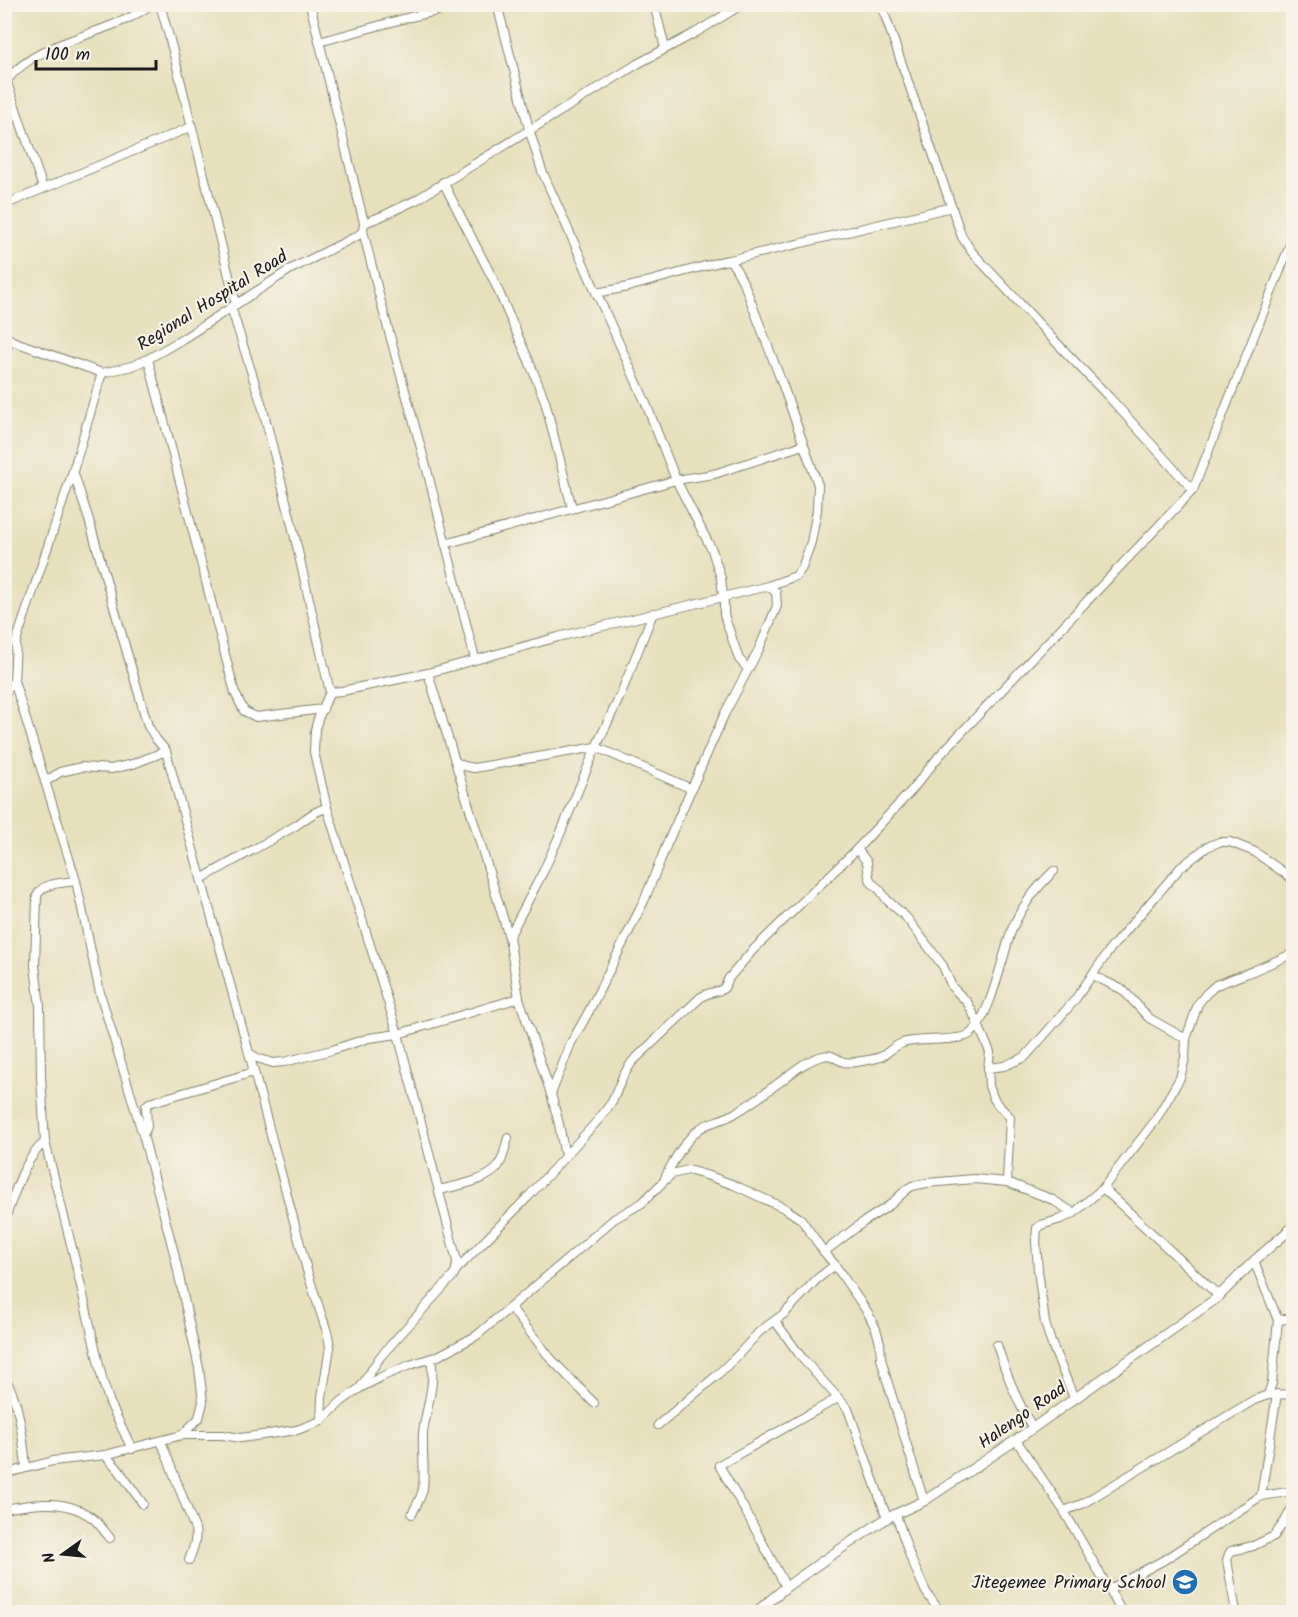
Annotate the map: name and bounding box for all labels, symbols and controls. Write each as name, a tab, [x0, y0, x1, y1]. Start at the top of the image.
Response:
scale bar	[36, 33, 156, 71]
text: 100 m	[45, 41, 90, 70]
street label: Regional Hospital Road	[132, 243, 295, 359]
street label: Halengo Road	[973, 1374, 1074, 1458]
north arrow	[33, 1524, 93, 1584]
text: N	[37, 1549, 63, 1566]
school or university icon: Jitegemee Primary School	[1170, 1567, 1200, 1597]
place label: Jitegemee Primary School	[971, 1569, 1167, 1598]

